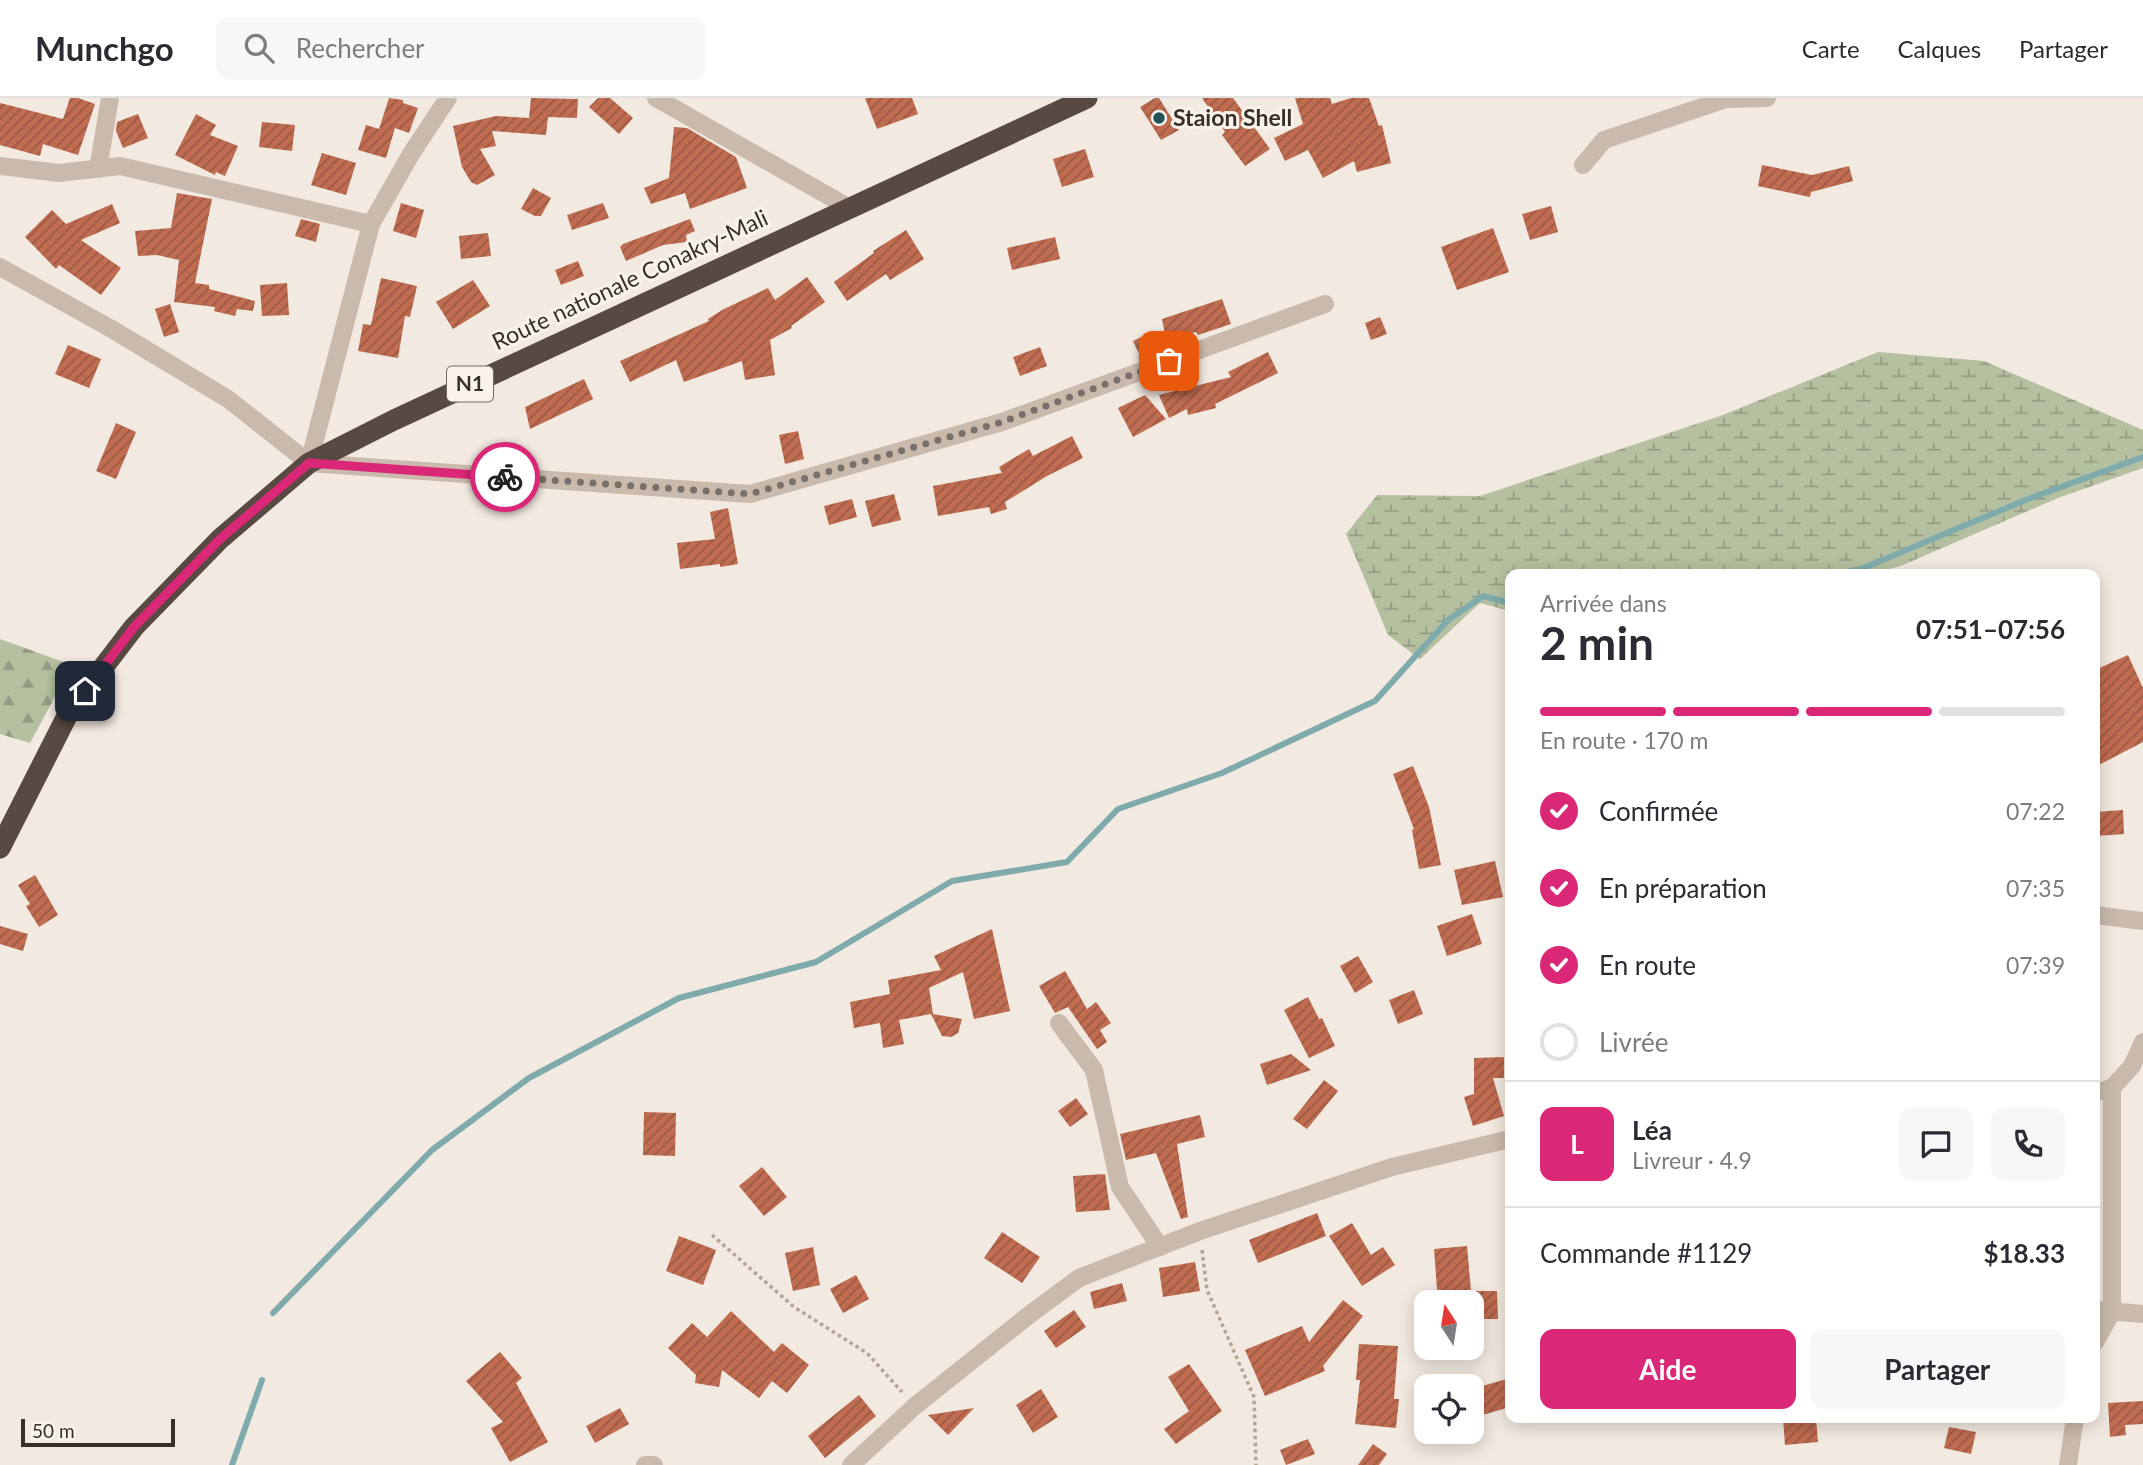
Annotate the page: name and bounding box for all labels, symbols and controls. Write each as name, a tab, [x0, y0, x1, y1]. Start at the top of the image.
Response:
search box	[216, 17, 706, 80]
text: Munchgo	[35, 28, 174, 68]
icon: search	[240, 29, 278, 67]
text: Rechercher	[296, 32, 425, 64]
text: Carte	[1802, 34, 1860, 63]
text: Calques	[1898, 34, 1981, 63]
text: Partager	[2019, 34, 2108, 63]
place label: Staion Shell	[1173, 103, 1292, 131]
marker: Staion Shell	[1151, 110, 1167, 126]
street label: Route nationale Conakry-Mali	[487, 203, 772, 355]
pin	[1139, 331, 1199, 391]
icon: bag	[1150, 342, 1188, 380]
road number: N1	[447, 366, 493, 402]
courier	[470, 442, 540, 512]
icon: bike	[486, 458, 524, 496]
text: Arrivée dans	[1540, 589, 1667, 617]
text: 07:51–07:56	[1916, 613, 2065, 645]
text: 2 min	[1540, 615, 1654, 670]
pin	[55, 661, 115, 721]
icon: home	[66, 672, 104, 710]
text: En route · 170 m	[1540, 726, 1708, 754]
icon: check	[1540, 792, 1578, 830]
text: Confirmée	[1599, 795, 1718, 827]
text: 07:22	[2006, 797, 2065, 825]
icon: check	[1540, 869, 1578, 907]
text: En préparation	[1599, 872, 1767, 904]
text: 07:35	[2006, 874, 2065, 902]
icon: check	[1540, 946, 1578, 984]
text: En route	[1599, 949, 1696, 981]
text: 07:39	[2006, 951, 2065, 979]
text: Livrée	[1599, 1026, 1668, 1058]
button: chat	[1899, 1107, 1973, 1181]
button: phone	[1991, 1107, 2065, 1181]
text: Léa	[1632, 1114, 1672, 1146]
text: L	[1570, 1128, 1584, 1160]
text: Livreur · 4.9	[1632, 1146, 1752, 1174]
text: Commande #1129	[1540, 1237, 1752, 1269]
text: $18.33	[1983, 1237, 2065, 1269]
north arrow	[1414, 1290, 1484, 1360]
map controls	[1414, 1290, 1484, 1444]
button: Aide	[1540, 1329, 1796, 1409]
button: Partager	[1810, 1329, 2065, 1409]
button: locate	[1414, 1374, 1484, 1444]
scale bar	[21, 1416, 175, 1448]
text: 50 m	[32, 1419, 75, 1442]

